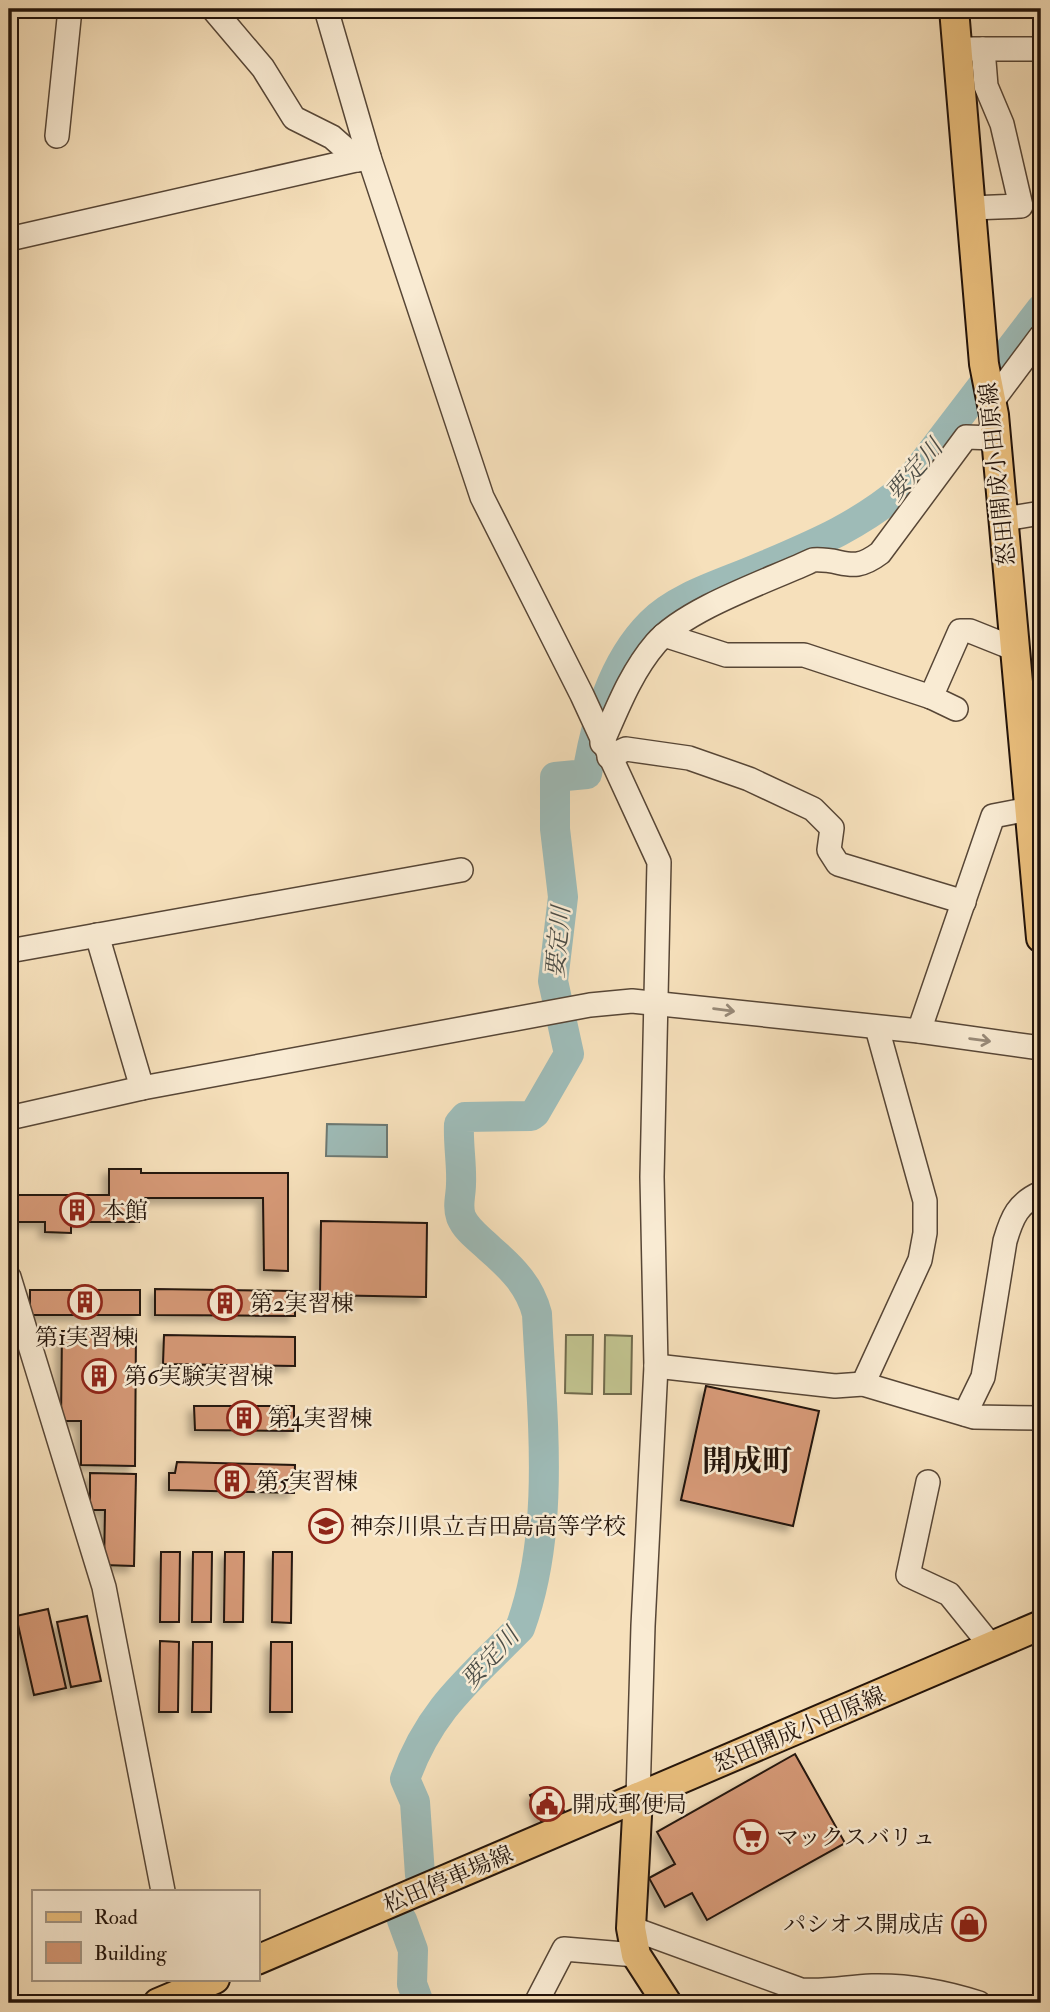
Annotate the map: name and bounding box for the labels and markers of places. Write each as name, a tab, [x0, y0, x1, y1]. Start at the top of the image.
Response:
building icon: 本館	[58, 1191, 96, 1229]
place label: 本館	[102, 1196, 148, 1225]
building icon: 第1実習棟	[66, 1283, 104, 1321]
building icon: 第2実習棟	[206, 1284, 244, 1322]
place label: 第2実習棟	[250, 1289, 354, 1318]
place label: 第1実習棟	[35, 1323, 135, 1352]
building icon: 第6実験実習棟	[80, 1357, 118, 1395]
place label: 第6実験実習棟	[124, 1362, 274, 1391]
building icon: 第4実習棟	[225, 1399, 263, 1437]
place label: 第4実習棟	[268, 1404, 372, 1433]
building icon: 第5実習棟	[213, 1462, 251, 1500]
place label: 第5実習棟	[256, 1467, 358, 1496]
school or university icon: 神奈川県立吉田島高等学校	[307, 1507, 345, 1545]
place label: 神奈川県立吉田島高等学校	[350, 1512, 626, 1541]
public building icon: 開成郵便局	[528, 1785, 566, 1823]
place label: 開成郵便局	[572, 1790, 687, 1819]
supermarket icon: マックスバリュ	[732, 1818, 770, 1856]
place label: マックスバリュ	[776, 1823, 935, 1852]
shop icon: パシオス開成店	[950, 1905, 988, 1943]
place label: パシオス開成店	[783, 1910, 944, 1939]

